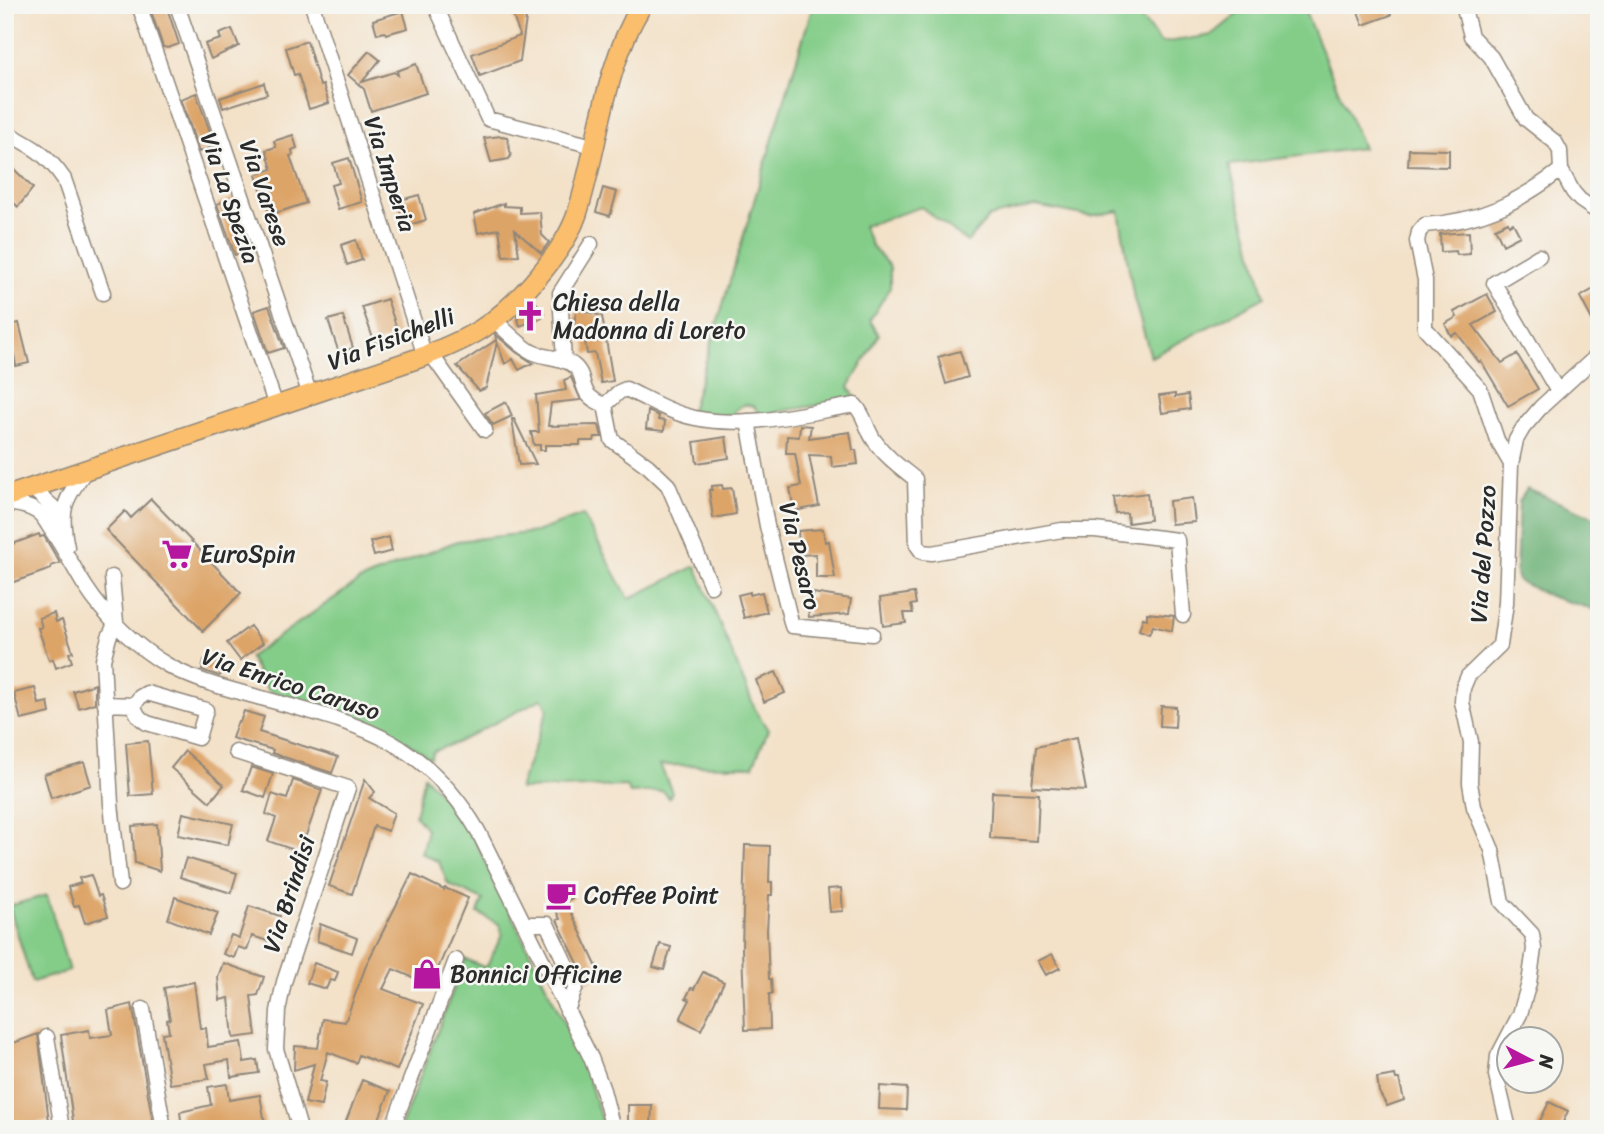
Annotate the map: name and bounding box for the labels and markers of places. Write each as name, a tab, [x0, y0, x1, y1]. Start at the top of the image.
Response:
place label: Chiesa della Madonna di Loreto	[553, 281, 746, 351]
church icon: Chiesa della Madonna di Loreto	[513, 299, 547, 333]
place label: EuroSpin	[200, 533, 296, 575]
supermarket icon: EuroSpin	[160, 537, 194, 571]
place label: Coffee Point	[584, 874, 719, 916]
cafe icon: Coffee Point	[544, 878, 578, 912]
place label: Bonnici Officine	[450, 953, 622, 995]
shop icon: Bonnici Officine	[410, 957, 444, 991]

